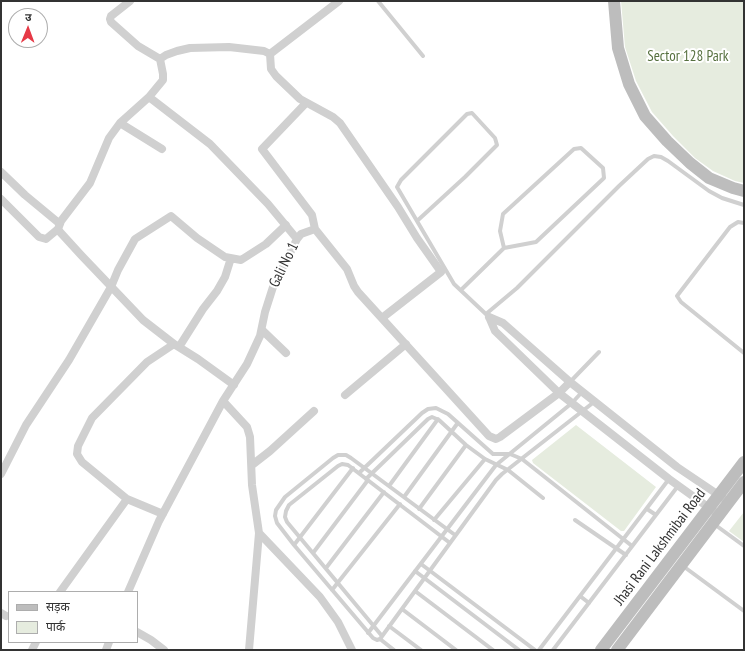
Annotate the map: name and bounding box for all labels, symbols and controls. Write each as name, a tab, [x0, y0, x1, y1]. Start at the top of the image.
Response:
north arrow	[8, 8, 48, 48]
text: उ	[25, 10, 32, 24]
park label: Sector 128 Park	[647, 48, 729, 66]
street label: Gali No 1	[265, 240, 303, 290]
street label: Jhasi Rani Lakshmibai Road	[610, 485, 710, 609]
legend	[8, 591, 138, 643]
text: सड़क	[46, 599, 70, 614]
text: पार्क	[46, 619, 65, 634]

